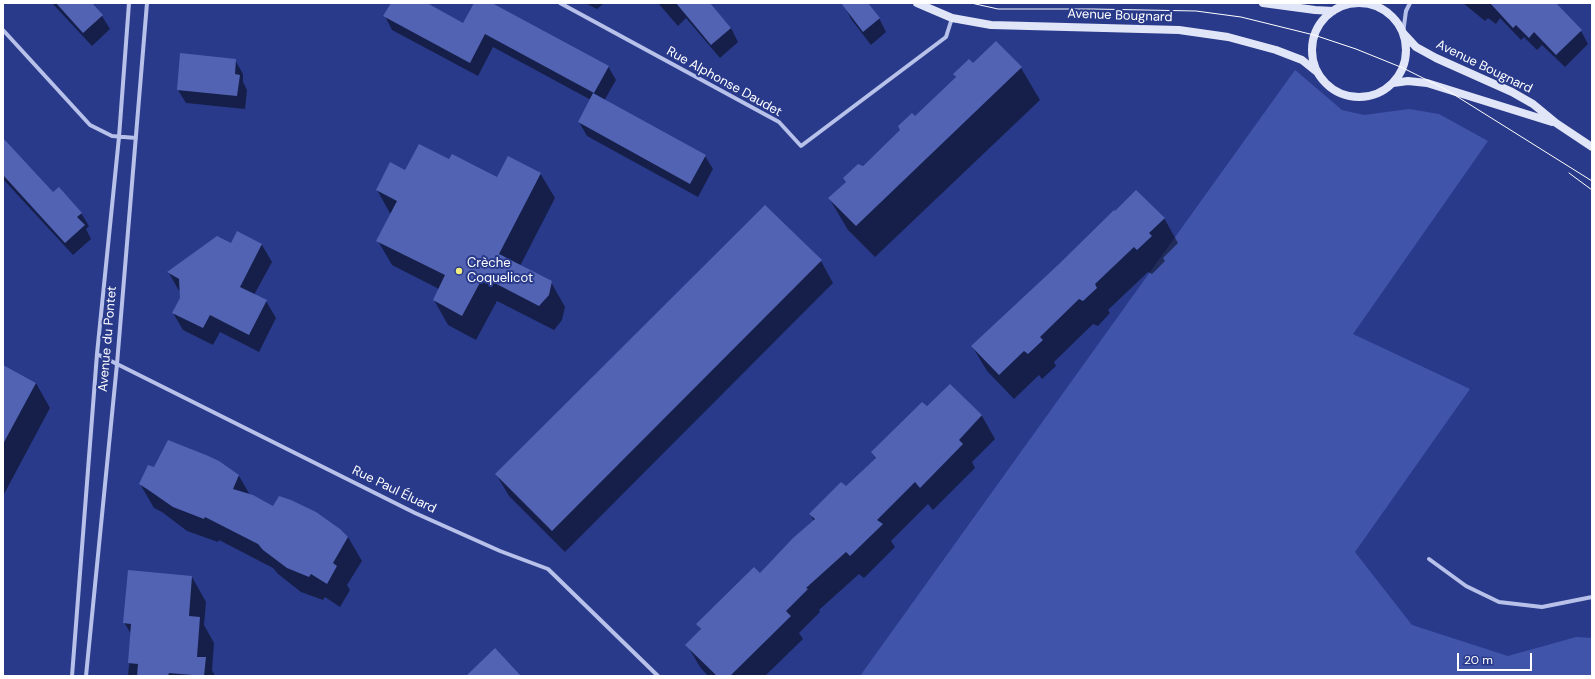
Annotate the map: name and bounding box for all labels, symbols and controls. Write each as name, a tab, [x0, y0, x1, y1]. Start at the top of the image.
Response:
street label: Avenue Bougnard	[1067, 6, 1173, 26]
street label: Avenue Bougnard	[1433, 37, 1535, 97]
street label: Rue Alphonse Daudet	[664, 44, 784, 120]
place label: Crèche Coquelicot	[467, 256, 533, 287]
marker: Crèche Coquelicot	[454, 266, 464, 276]
street label: Avenue du Pontet	[96, 285, 120, 393]
street label: Rue Paul Éluard	[349, 463, 439, 517]
scale bar	[1459, 645, 1534, 671]
text: 20 m	[1464, 652, 1493, 668]

